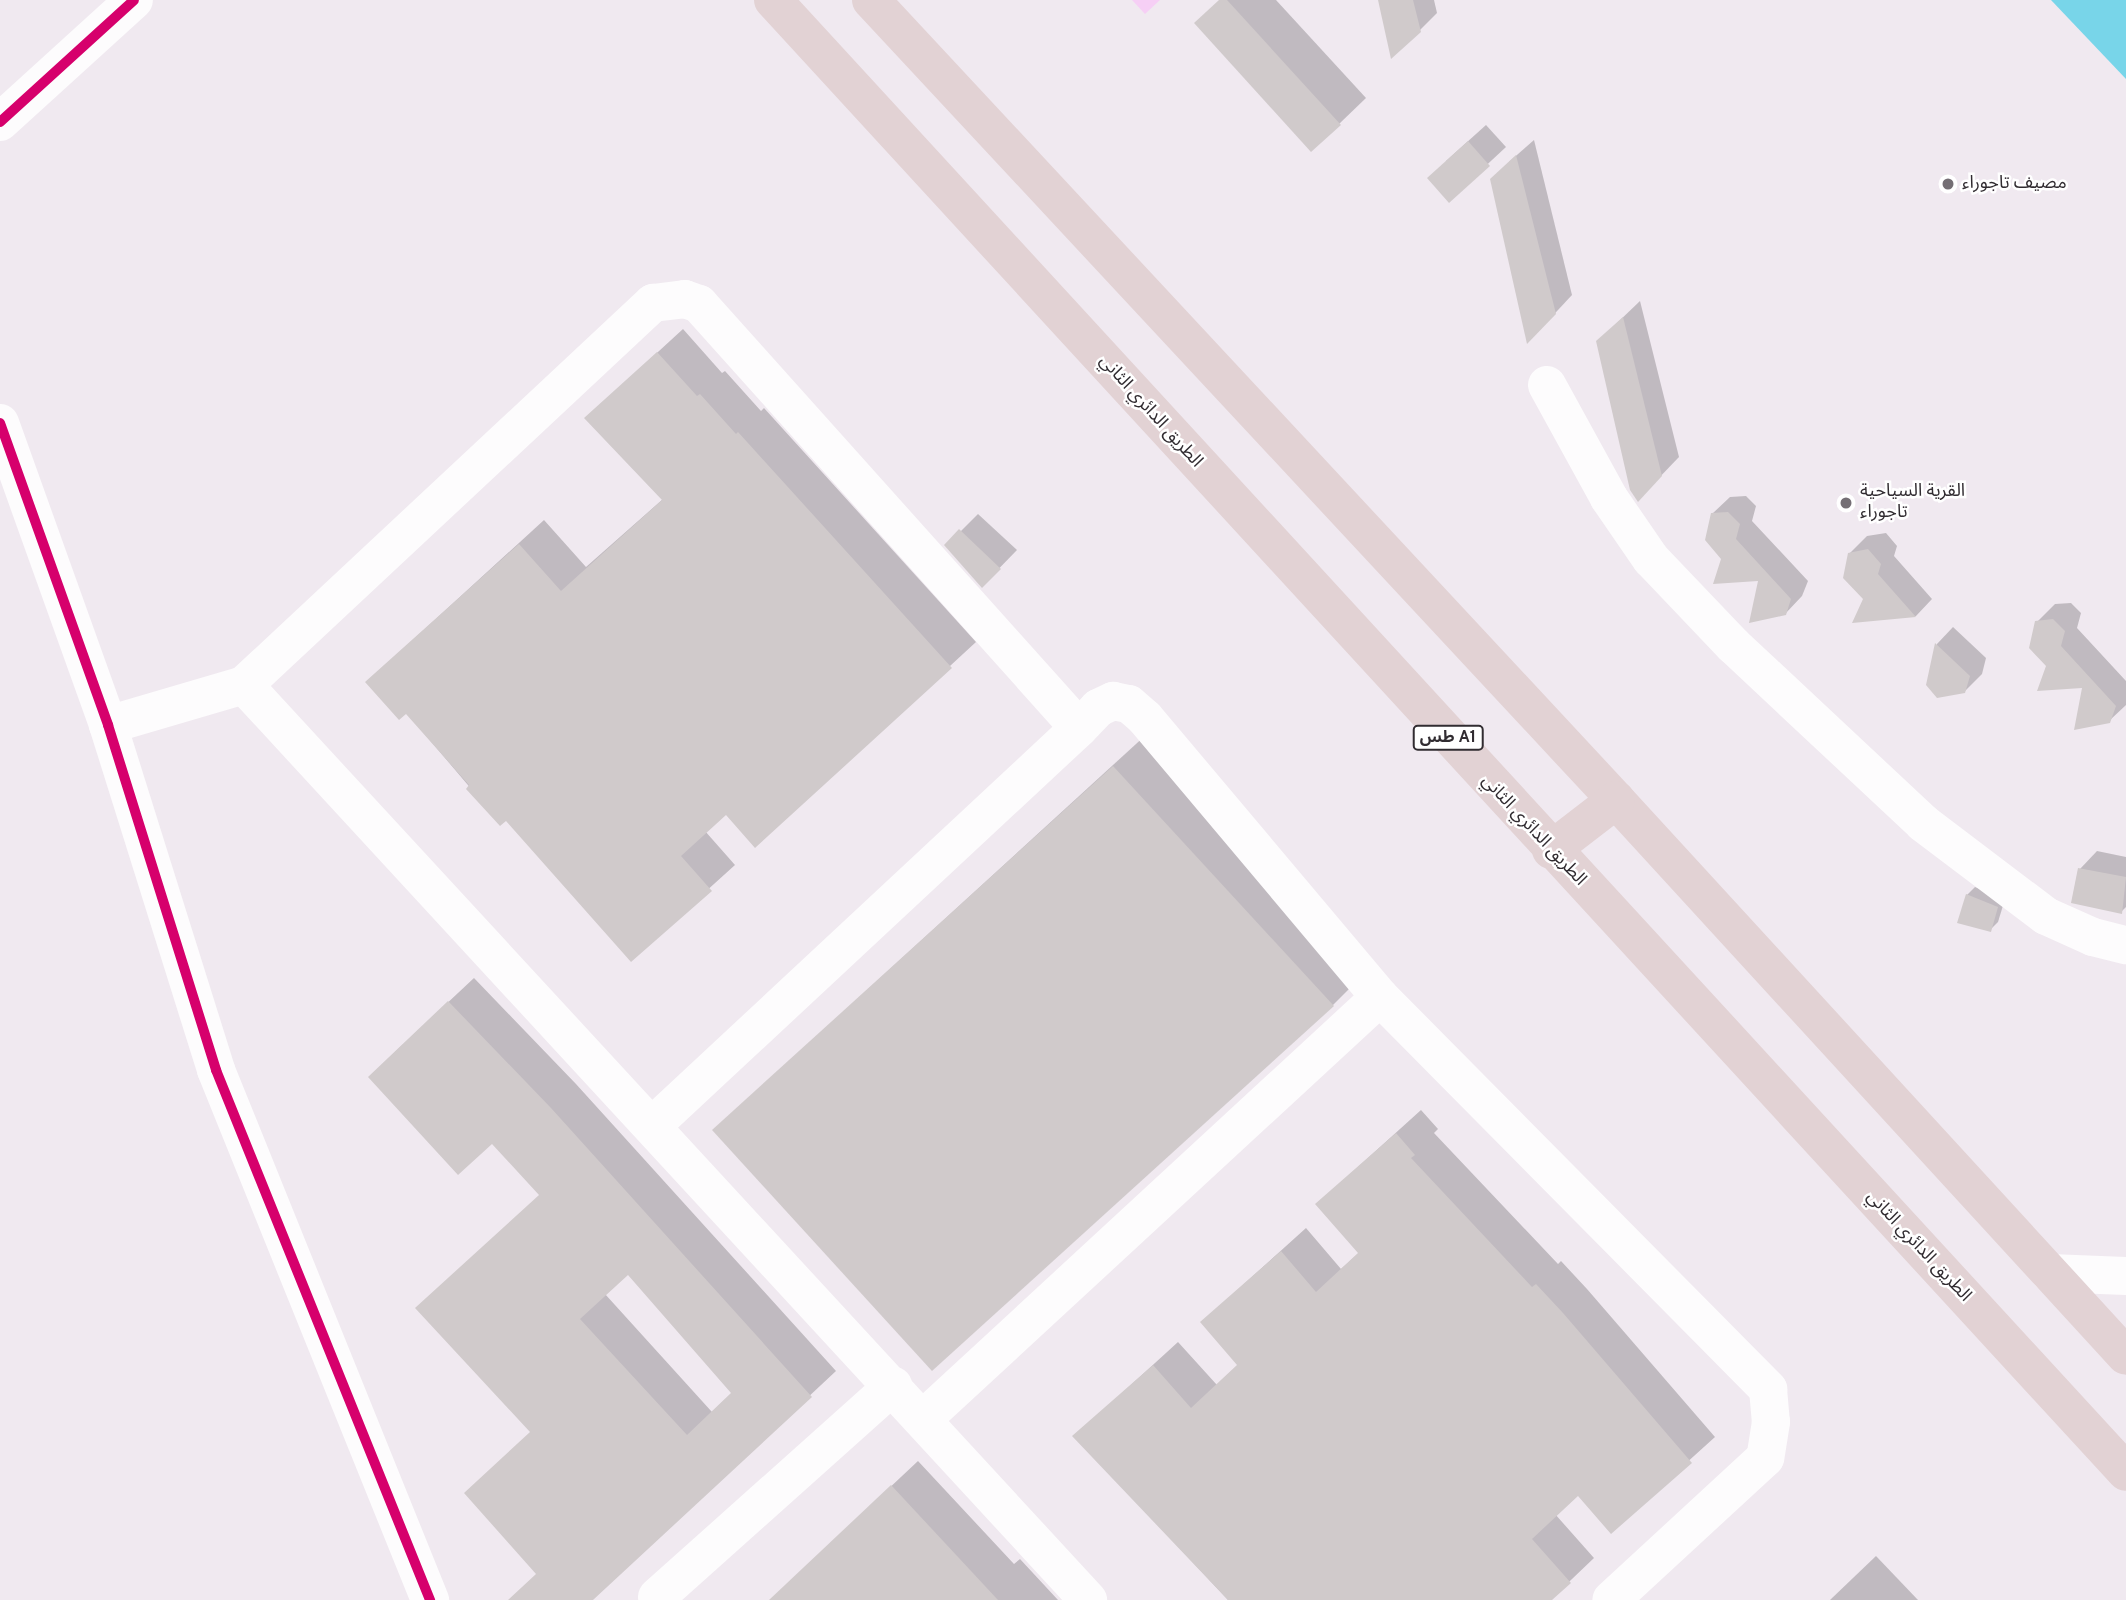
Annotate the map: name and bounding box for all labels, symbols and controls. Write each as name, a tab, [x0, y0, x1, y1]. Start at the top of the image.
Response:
place label: مصيف تاجوراء	[1962, 173, 2067, 195]
marker: مصيف تاجوراء	[1940, 176, 1956, 192]
street label: الطريق الدائري الثاني	[1094, 351, 1206, 473]
place label: القرية السياحية تاجوراء	[1860, 482, 1965, 524]
marker: القرية السياحية تاجوراء	[1838, 495, 1854, 511]
road number: طس A1	[1411, 726, 1485, 750]
street label: الطريق الدائري الثاني	[1476, 771, 1590, 891]
street label: الطريق الدائري الثاني	[1861, 1187, 1975, 1307]

